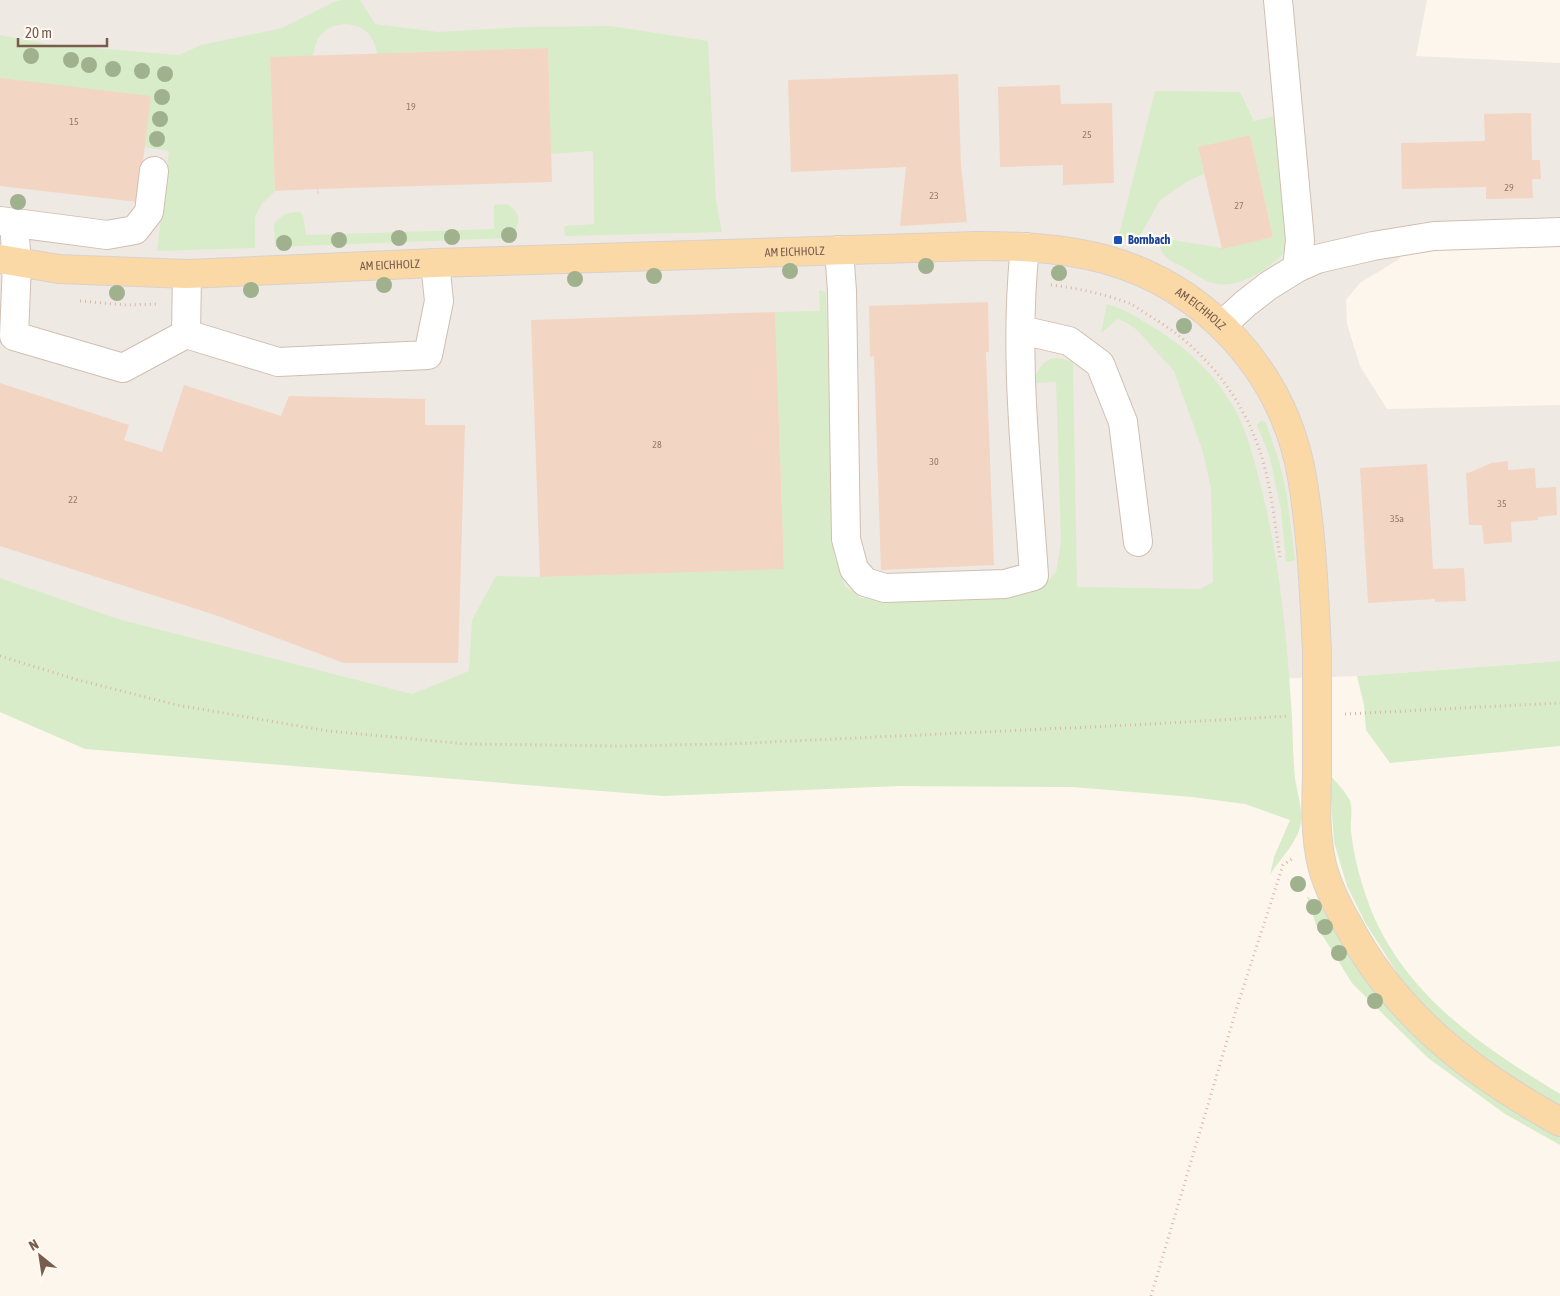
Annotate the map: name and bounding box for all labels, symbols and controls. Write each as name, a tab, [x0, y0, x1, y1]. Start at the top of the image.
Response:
scale bar	[18, 15, 106, 47]
text: 20 m	[25, 24, 52, 41]
house number: 19	[406, 101, 416, 112]
house number: 15	[69, 116, 79, 127]
house number: 25	[1082, 129, 1092, 140]
house number: 29	[1504, 182, 1514, 193]
house number: 23	[929, 190, 939, 201]
house number: 27	[1234, 200, 1244, 211]
place label: Bornbach	[1128, 233, 1170, 247]
marker: Bornbach	[1112, 234, 1124, 246]
street label: AM EICHHOLZ	[764, 244, 826, 260]
street label: AM EICHHOLZ	[359, 257, 421, 273]
street label: AM EICHHOLZ	[1173, 285, 1229, 333]
house number: 28	[652, 439, 662, 450]
house number: 30	[929, 456, 939, 467]
house number: 22	[68, 494, 78, 505]
house number: 35	[1497, 498, 1507, 509]
house number: 35a	[1390, 513, 1404, 524]
north arrow	[15, 1231, 65, 1281]
text: N	[26, 1236, 41, 1254]

